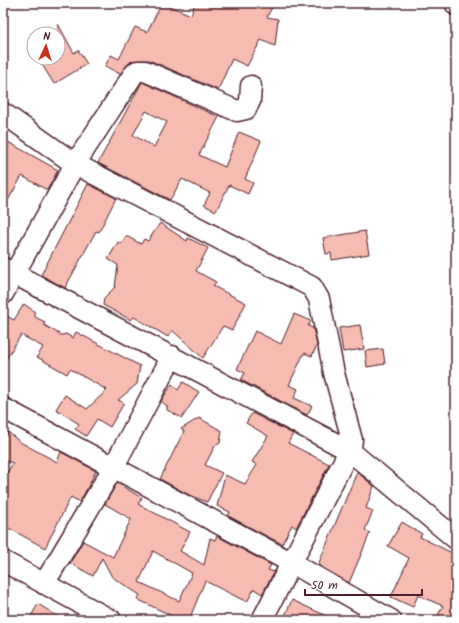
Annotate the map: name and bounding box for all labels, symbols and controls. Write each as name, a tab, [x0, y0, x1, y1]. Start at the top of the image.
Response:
north arrow	[26, 26, 66, 66]
text: N	[43, 28, 51, 46]
scale bar	[305, 571, 422, 597]
text: 50 m	[311, 576, 338, 595]

